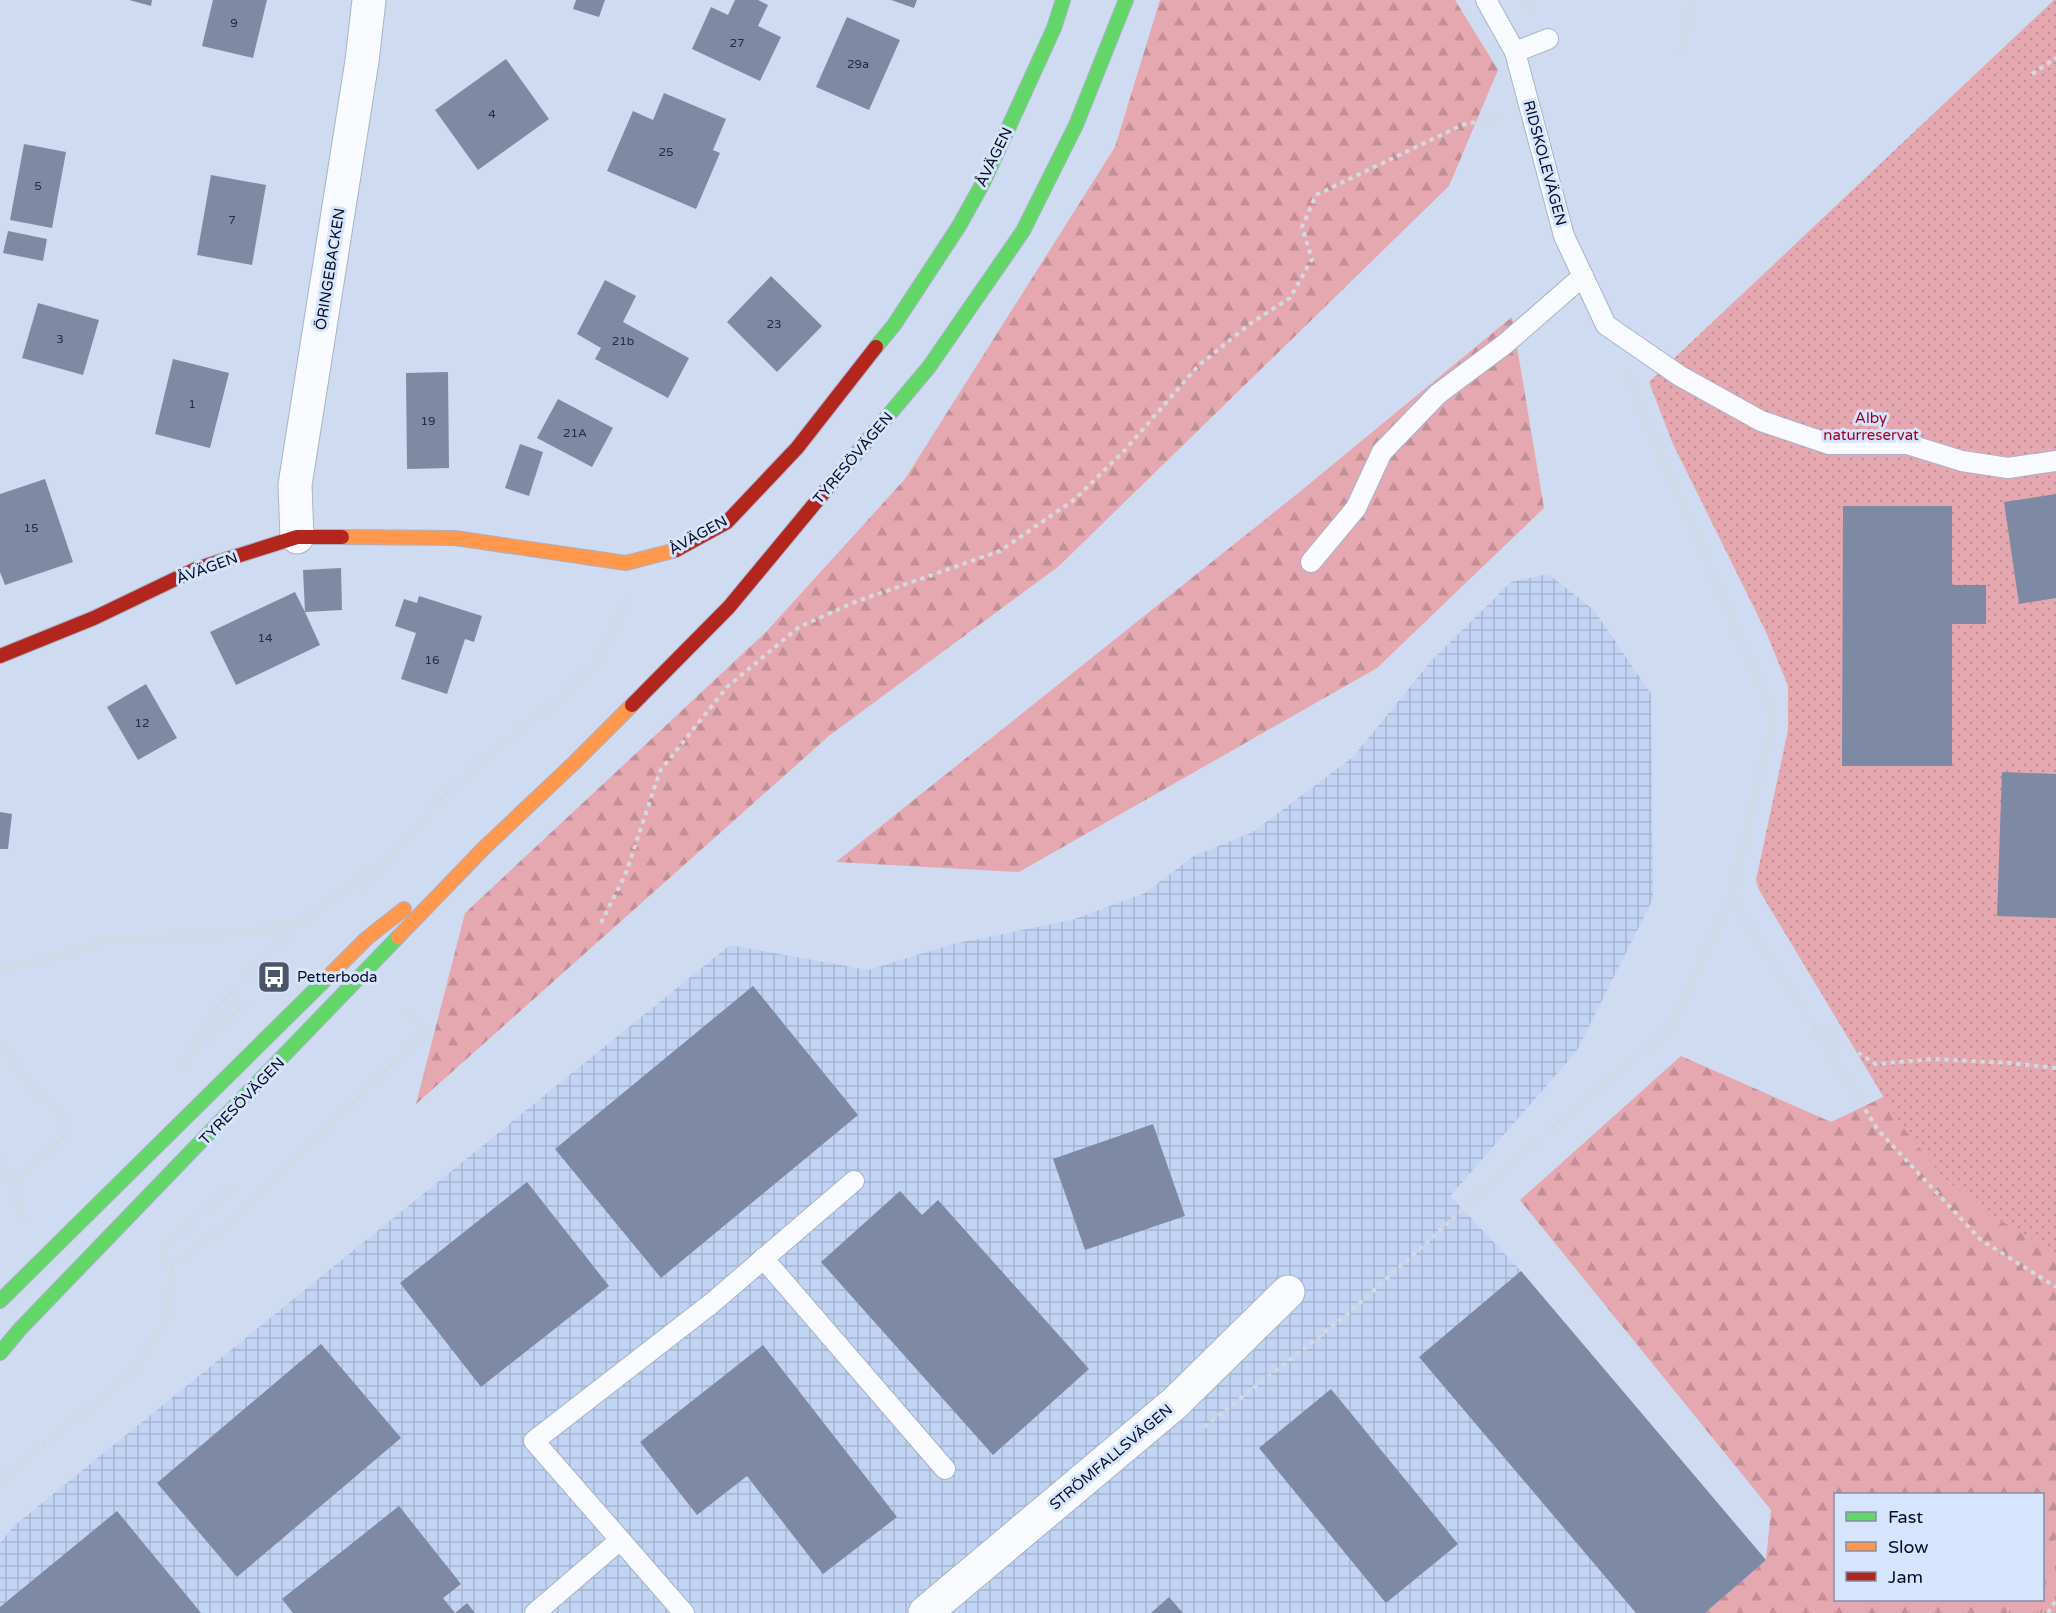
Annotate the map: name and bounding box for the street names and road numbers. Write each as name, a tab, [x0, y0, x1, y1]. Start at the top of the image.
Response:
street label: RIDSKOLEVÄGEN	[1520, 98, 1570, 228]
street label: ÅVÄGEN	[972, 124, 1016, 190]
street label: ÖRINGEBACKEN	[311, 207, 349, 331]
street label: TYRESÖVÄGEN	[809, 408, 897, 508]
street label: ÅVÄGEN	[666, 512, 730, 558]
street label: ÅVÄGEN	[174, 549, 240, 587]
street label: TYRESÖVÄGEN	[196, 1054, 288, 1148]
street label: STRÖMFALLSVÄGEN	[1046, 1400, 1176, 1514]

